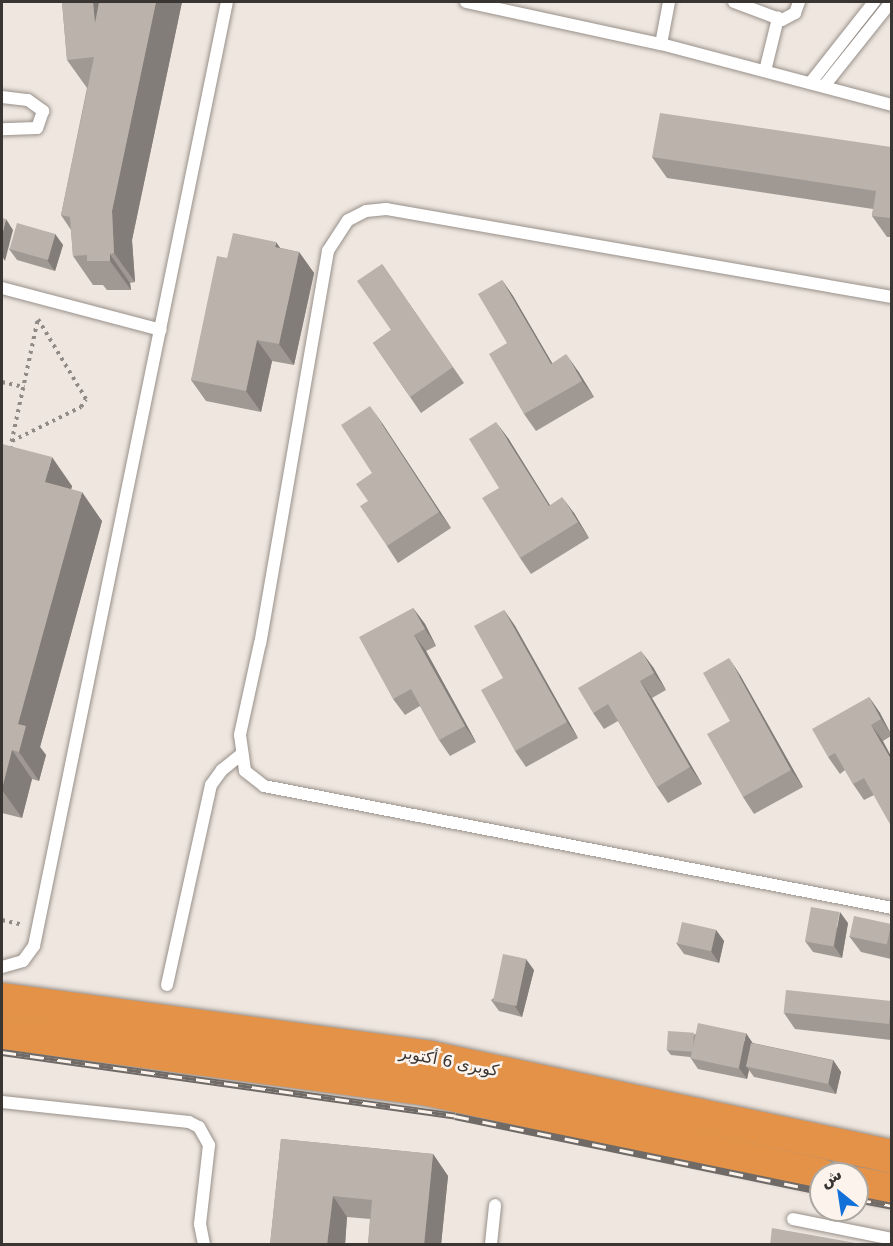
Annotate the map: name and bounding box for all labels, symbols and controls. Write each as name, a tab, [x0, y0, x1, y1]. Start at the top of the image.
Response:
street label: كوبرى 6 أكتوبر	[398, 1043, 500, 1081]
north arrow	[809, 1162, 869, 1222]
text: ش	[816, 1164, 845, 1191]

